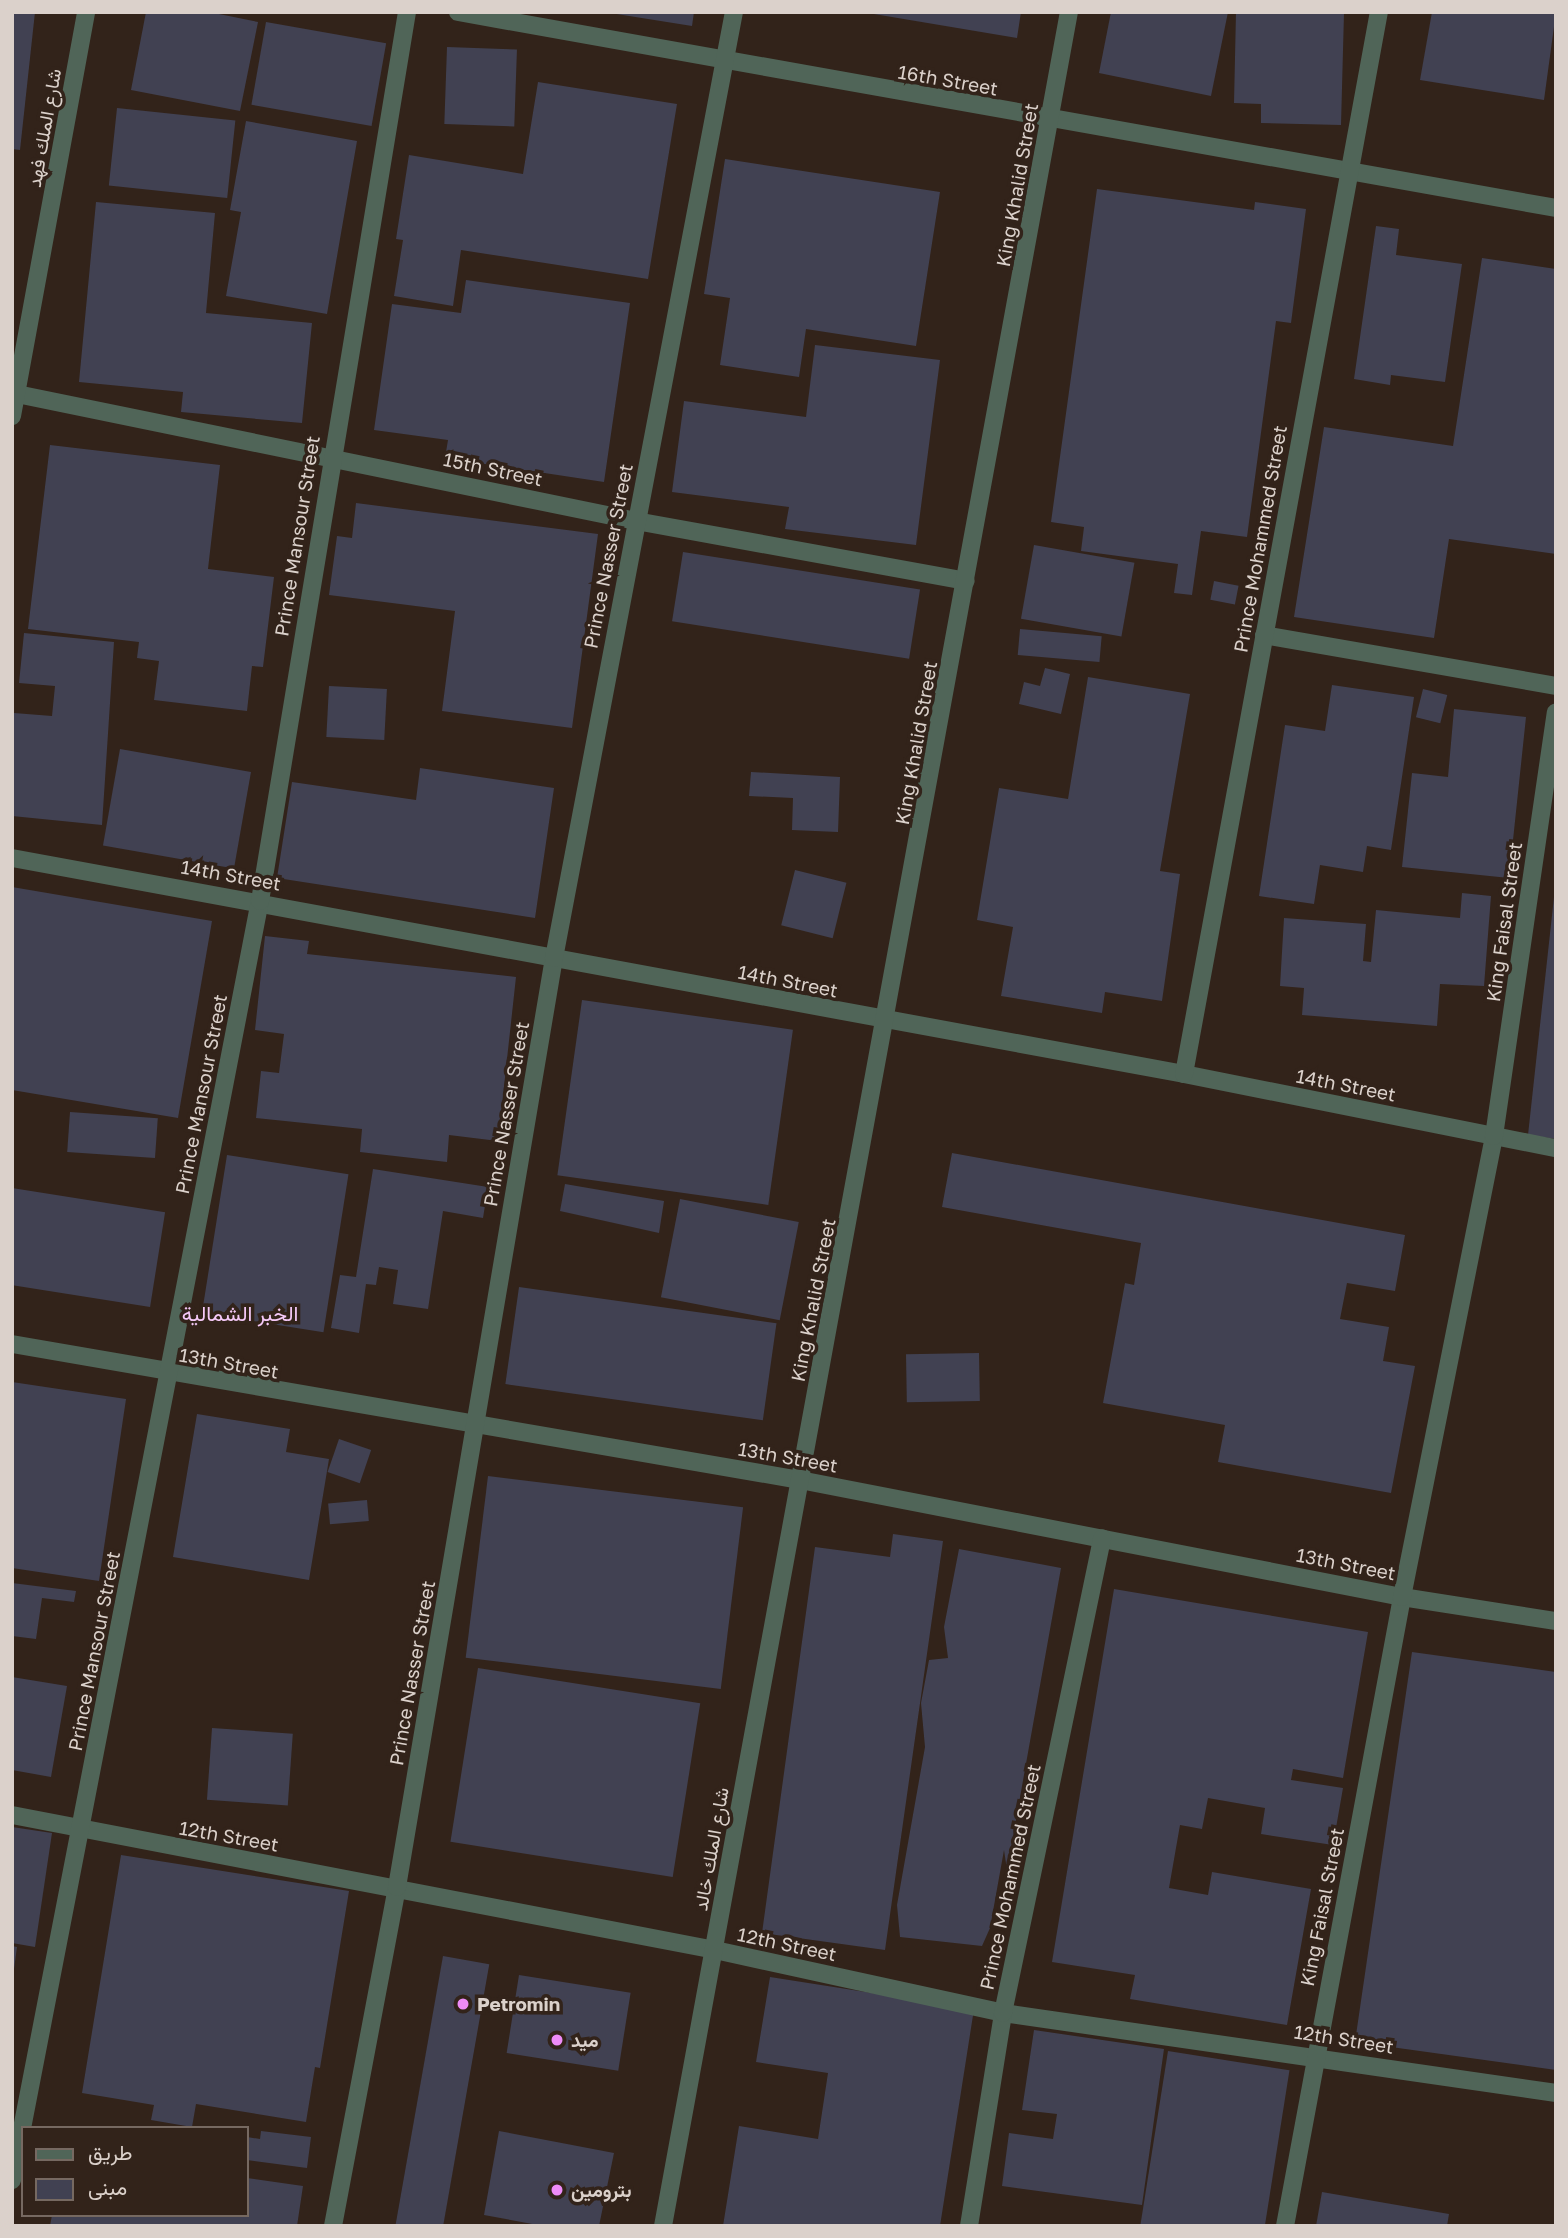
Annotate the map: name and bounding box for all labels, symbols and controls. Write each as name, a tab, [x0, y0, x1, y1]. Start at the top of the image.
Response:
street label: 16th Street	[896, 60, 1000, 100]
street label: شارع الملك فهد	[22, 67, 66, 189]
street label: King Khalid Street	[991, 101, 1043, 269]
street label: Prince Mohammed Street	[1229, 424, 1291, 654]
street label: Prince Mansour Street	[270, 434, 324, 638]
street label: 15th Street	[441, 447, 545, 491]
street label: Prince Nasser Street	[579, 462, 637, 650]
street label: King Khalid Street	[890, 659, 942, 827]
street label: King Faisal Street	[1482, 841, 1526, 1003]
street label: 14th Street	[179, 855, 283, 895]
street label: 14th Street	[736, 960, 840, 1002]
street label: Prince Mansour Street	[170, 992, 232, 1196]
street label: Prince Nasser Street	[478, 1020, 534, 1208]
street label: 14th Street	[1294, 1064, 1398, 1106]
street label: King Khalid Street	[786, 1216, 840, 1384]
district label: الخبر الشمالية	[182, 1300, 298, 1326]
street label: 13th Street	[177, 1343, 281, 1383]
street label: 13th Street	[736, 1437, 840, 1477]
street label: 13th Street	[1294, 1543, 1398, 1585]
street label: Prince Mansour Street	[63, 1549, 125, 1753]
street label: Prince Nasser Street	[384, 1579, 440, 1767]
street label: Prince Mohammed Street	[975, 1762, 1045, 1992]
street label: شارع الملك خالد	[689, 1785, 733, 1913]
street label: 12th Street	[178, 1816, 280, 1856]
street label: King Faisal Street	[1295, 1826, 1349, 1988]
street label: 12th Street	[735, 1922, 839, 1966]
place label: Petromin	[477, 1993, 560, 2015]
marker: Petromin	[455, 1996, 471, 2012]
street label: 12th Street	[1293, 2020, 1395, 2058]
place label: ميد	[571, 2029, 599, 2051]
marker: ميد	[549, 2032, 565, 2048]
legend	[21, 2126, 248, 2217]
text: طريق	[88, 2139, 133, 2165]
text: مبنى	[88, 2174, 127, 2200]
place label: بترومين	[571, 2179, 631, 2201]
marker: بترومين	[549, 2182, 565, 2198]

